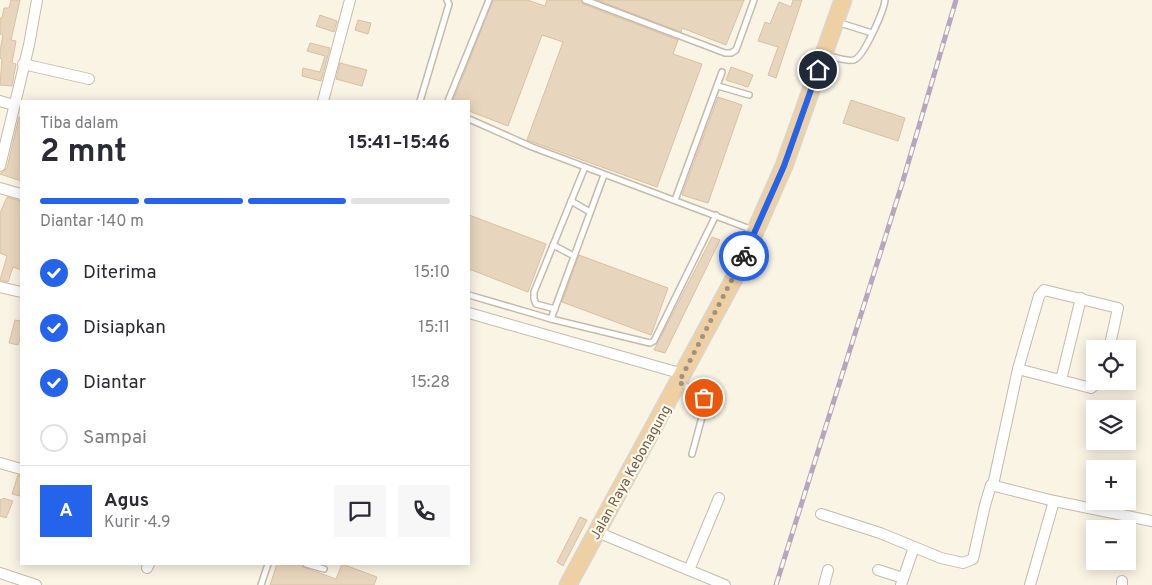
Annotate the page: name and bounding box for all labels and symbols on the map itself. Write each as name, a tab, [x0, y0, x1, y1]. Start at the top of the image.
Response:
pin	[797, 49, 839, 91]
courier	[719, 231, 769, 281]
pin	[683, 377, 725, 419]
street label: Jalan Raya Kebonagung	[587, 402, 675, 543]

